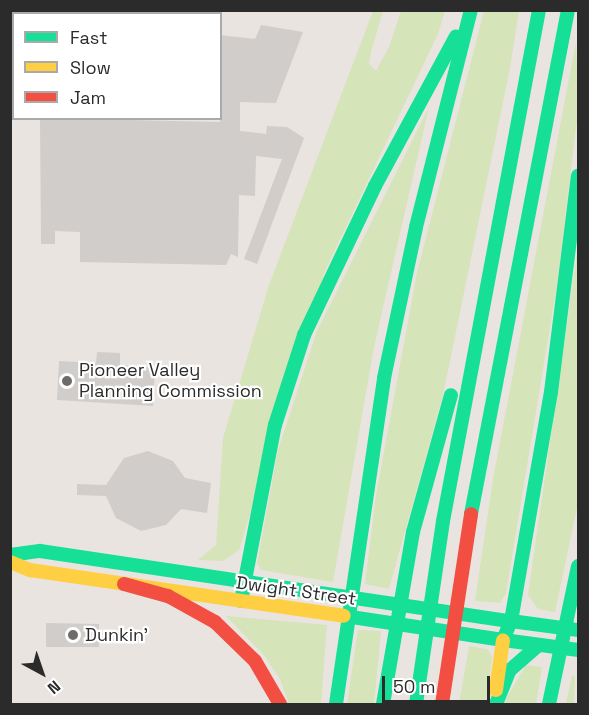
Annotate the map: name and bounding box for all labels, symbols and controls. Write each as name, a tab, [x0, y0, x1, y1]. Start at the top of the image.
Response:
legend	[12, 12, 222, 120]
text: Fast	[70, 26, 107, 49]
text: Slow	[70, 56, 111, 79]
text: Jam	[70, 86, 106, 109]
place label: Pioneer Valley Planning Commission	[79, 360, 262, 403]
marker: Pioneer Valley Planning Commission	[60, 374, 74, 388]
street label: Dwight Street	[235, 572, 357, 610]
place label: Dunkin'	[85, 624, 148, 646]
marker: Dunkin'	[66, 628, 80, 642]
north arrow	[12, 643, 72, 703]
scale bar	[385, 664, 493, 702]
text: 50 m	[393, 675, 435, 698]
text: N	[43, 676, 65, 699]

